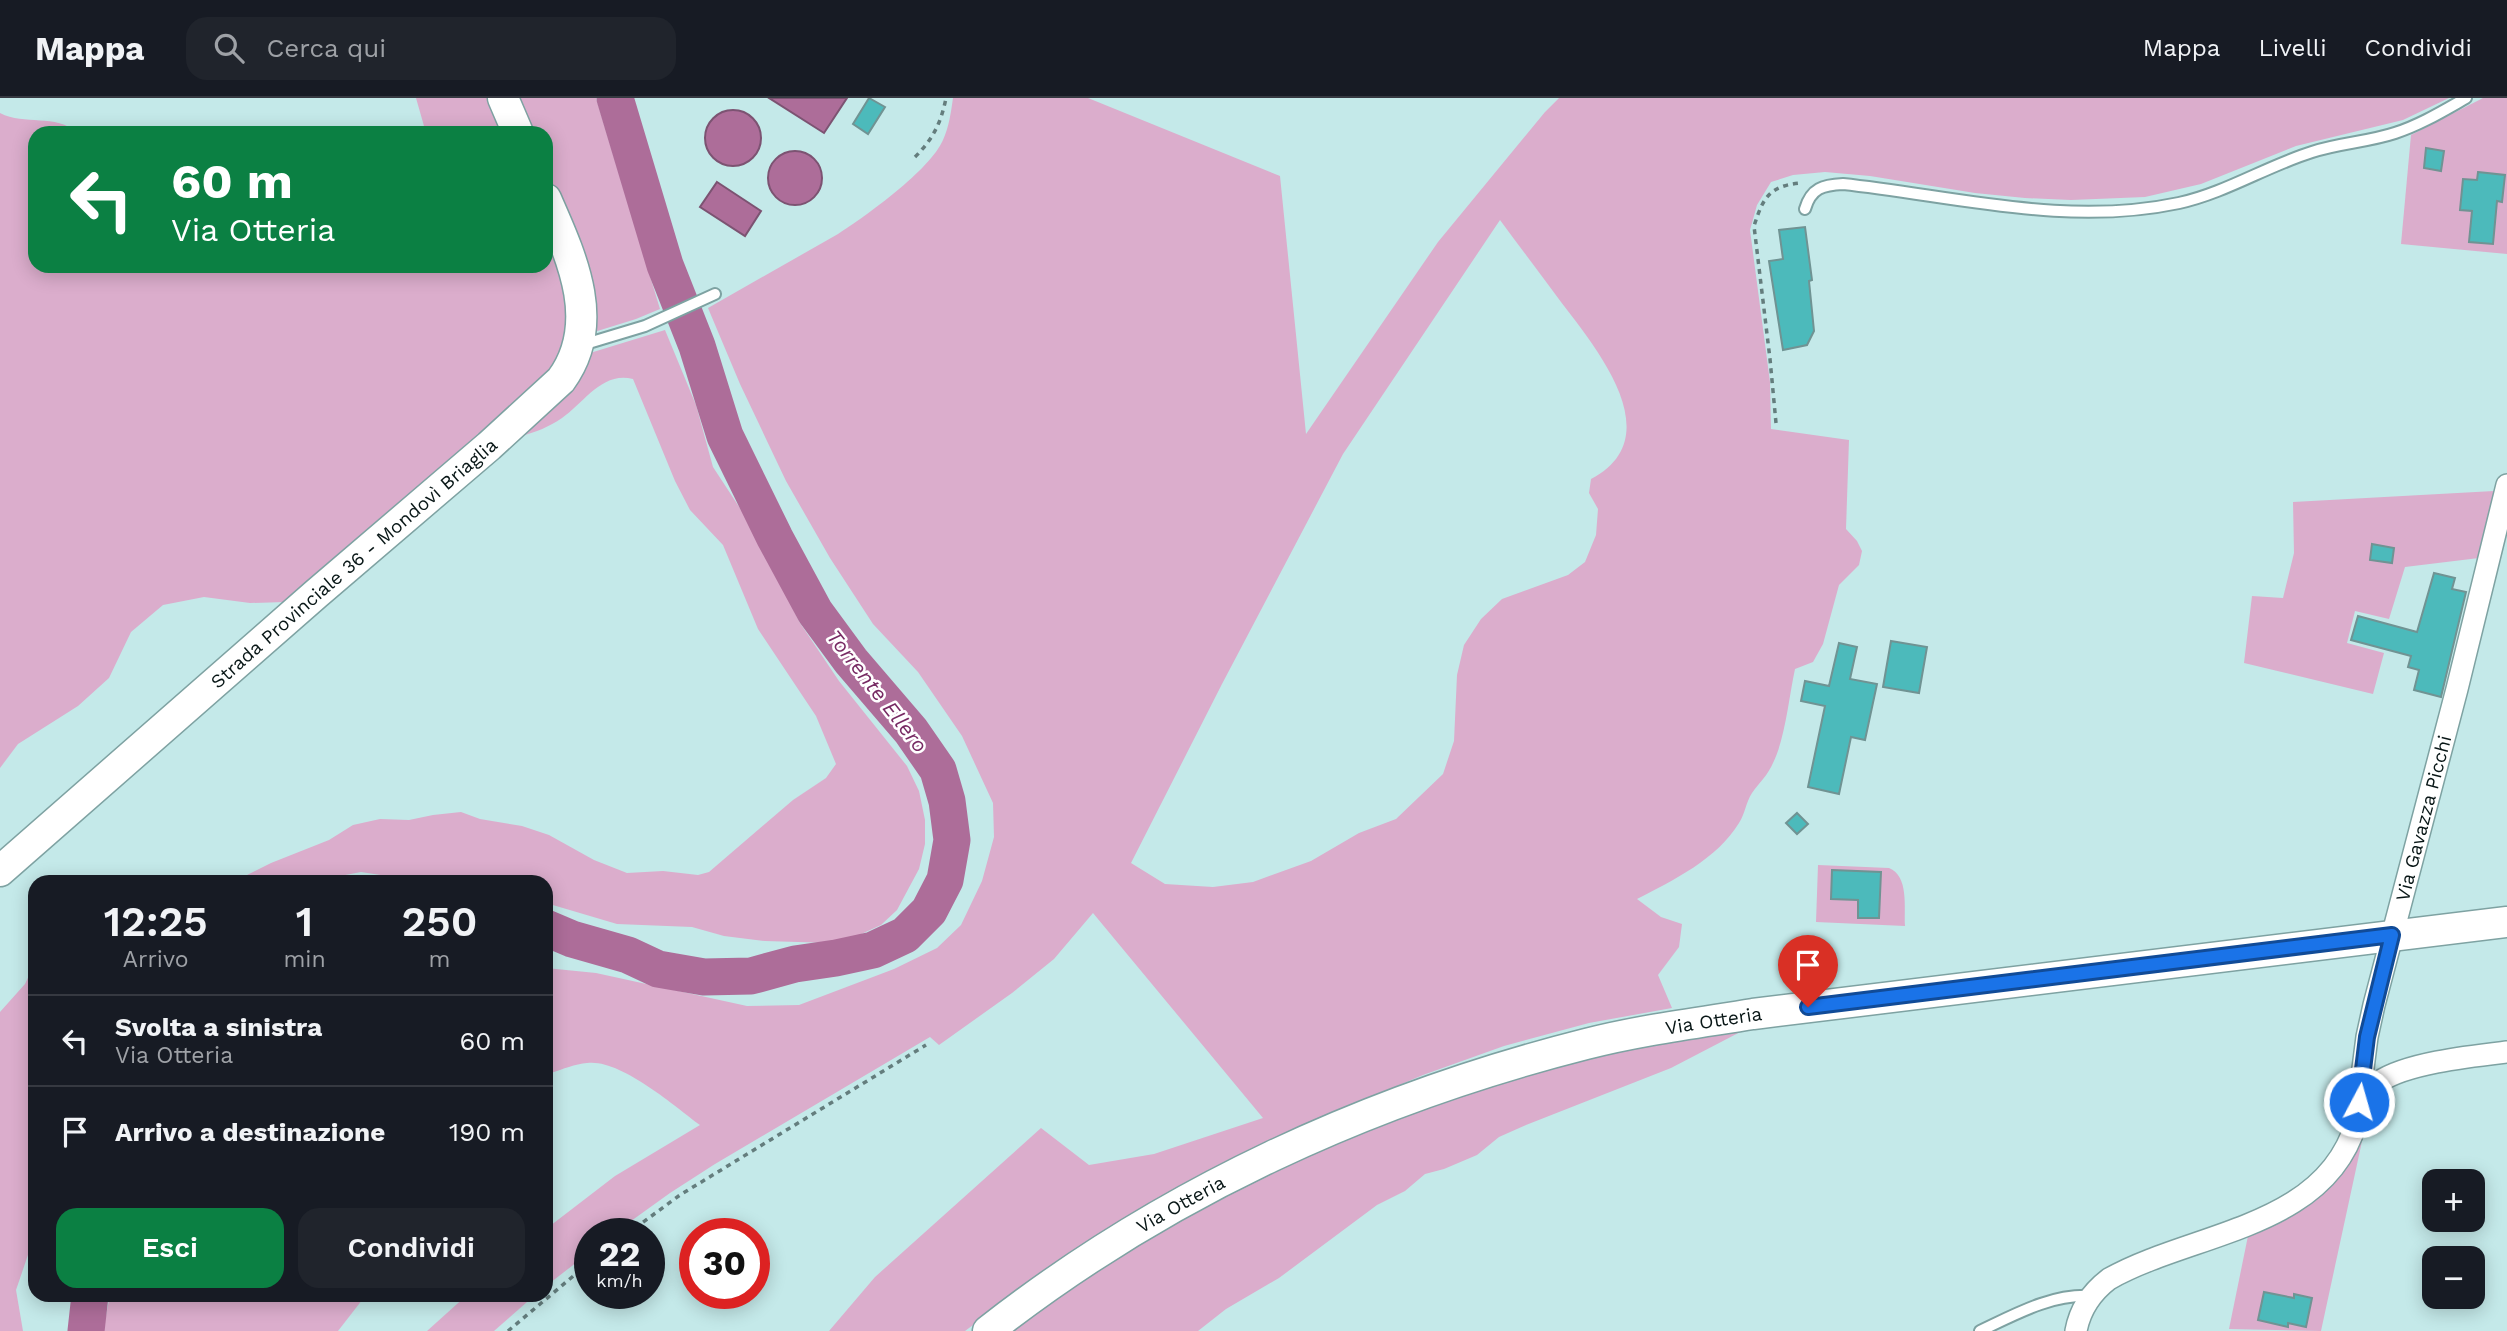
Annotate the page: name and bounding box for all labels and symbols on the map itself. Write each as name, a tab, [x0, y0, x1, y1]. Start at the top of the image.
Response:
street label: Strada Provinciale 36 - Mondovì Briaglia	[206, 433, 502, 693]
water label: Torrente Ellero	[822, 624, 933, 757]
street label: Via Gavazza Picchi	[2391, 733, 2456, 904]
pin	[1778, 935, 1838, 1007]
street label: Via Otteria	[1664, 1002, 1764, 1040]
position arrow	[2322, 1065, 2396, 1139]
street label: Via Otteria	[1132, 1170, 1229, 1238]
speed limit sign: 30	[679, 1218, 770, 1309]

